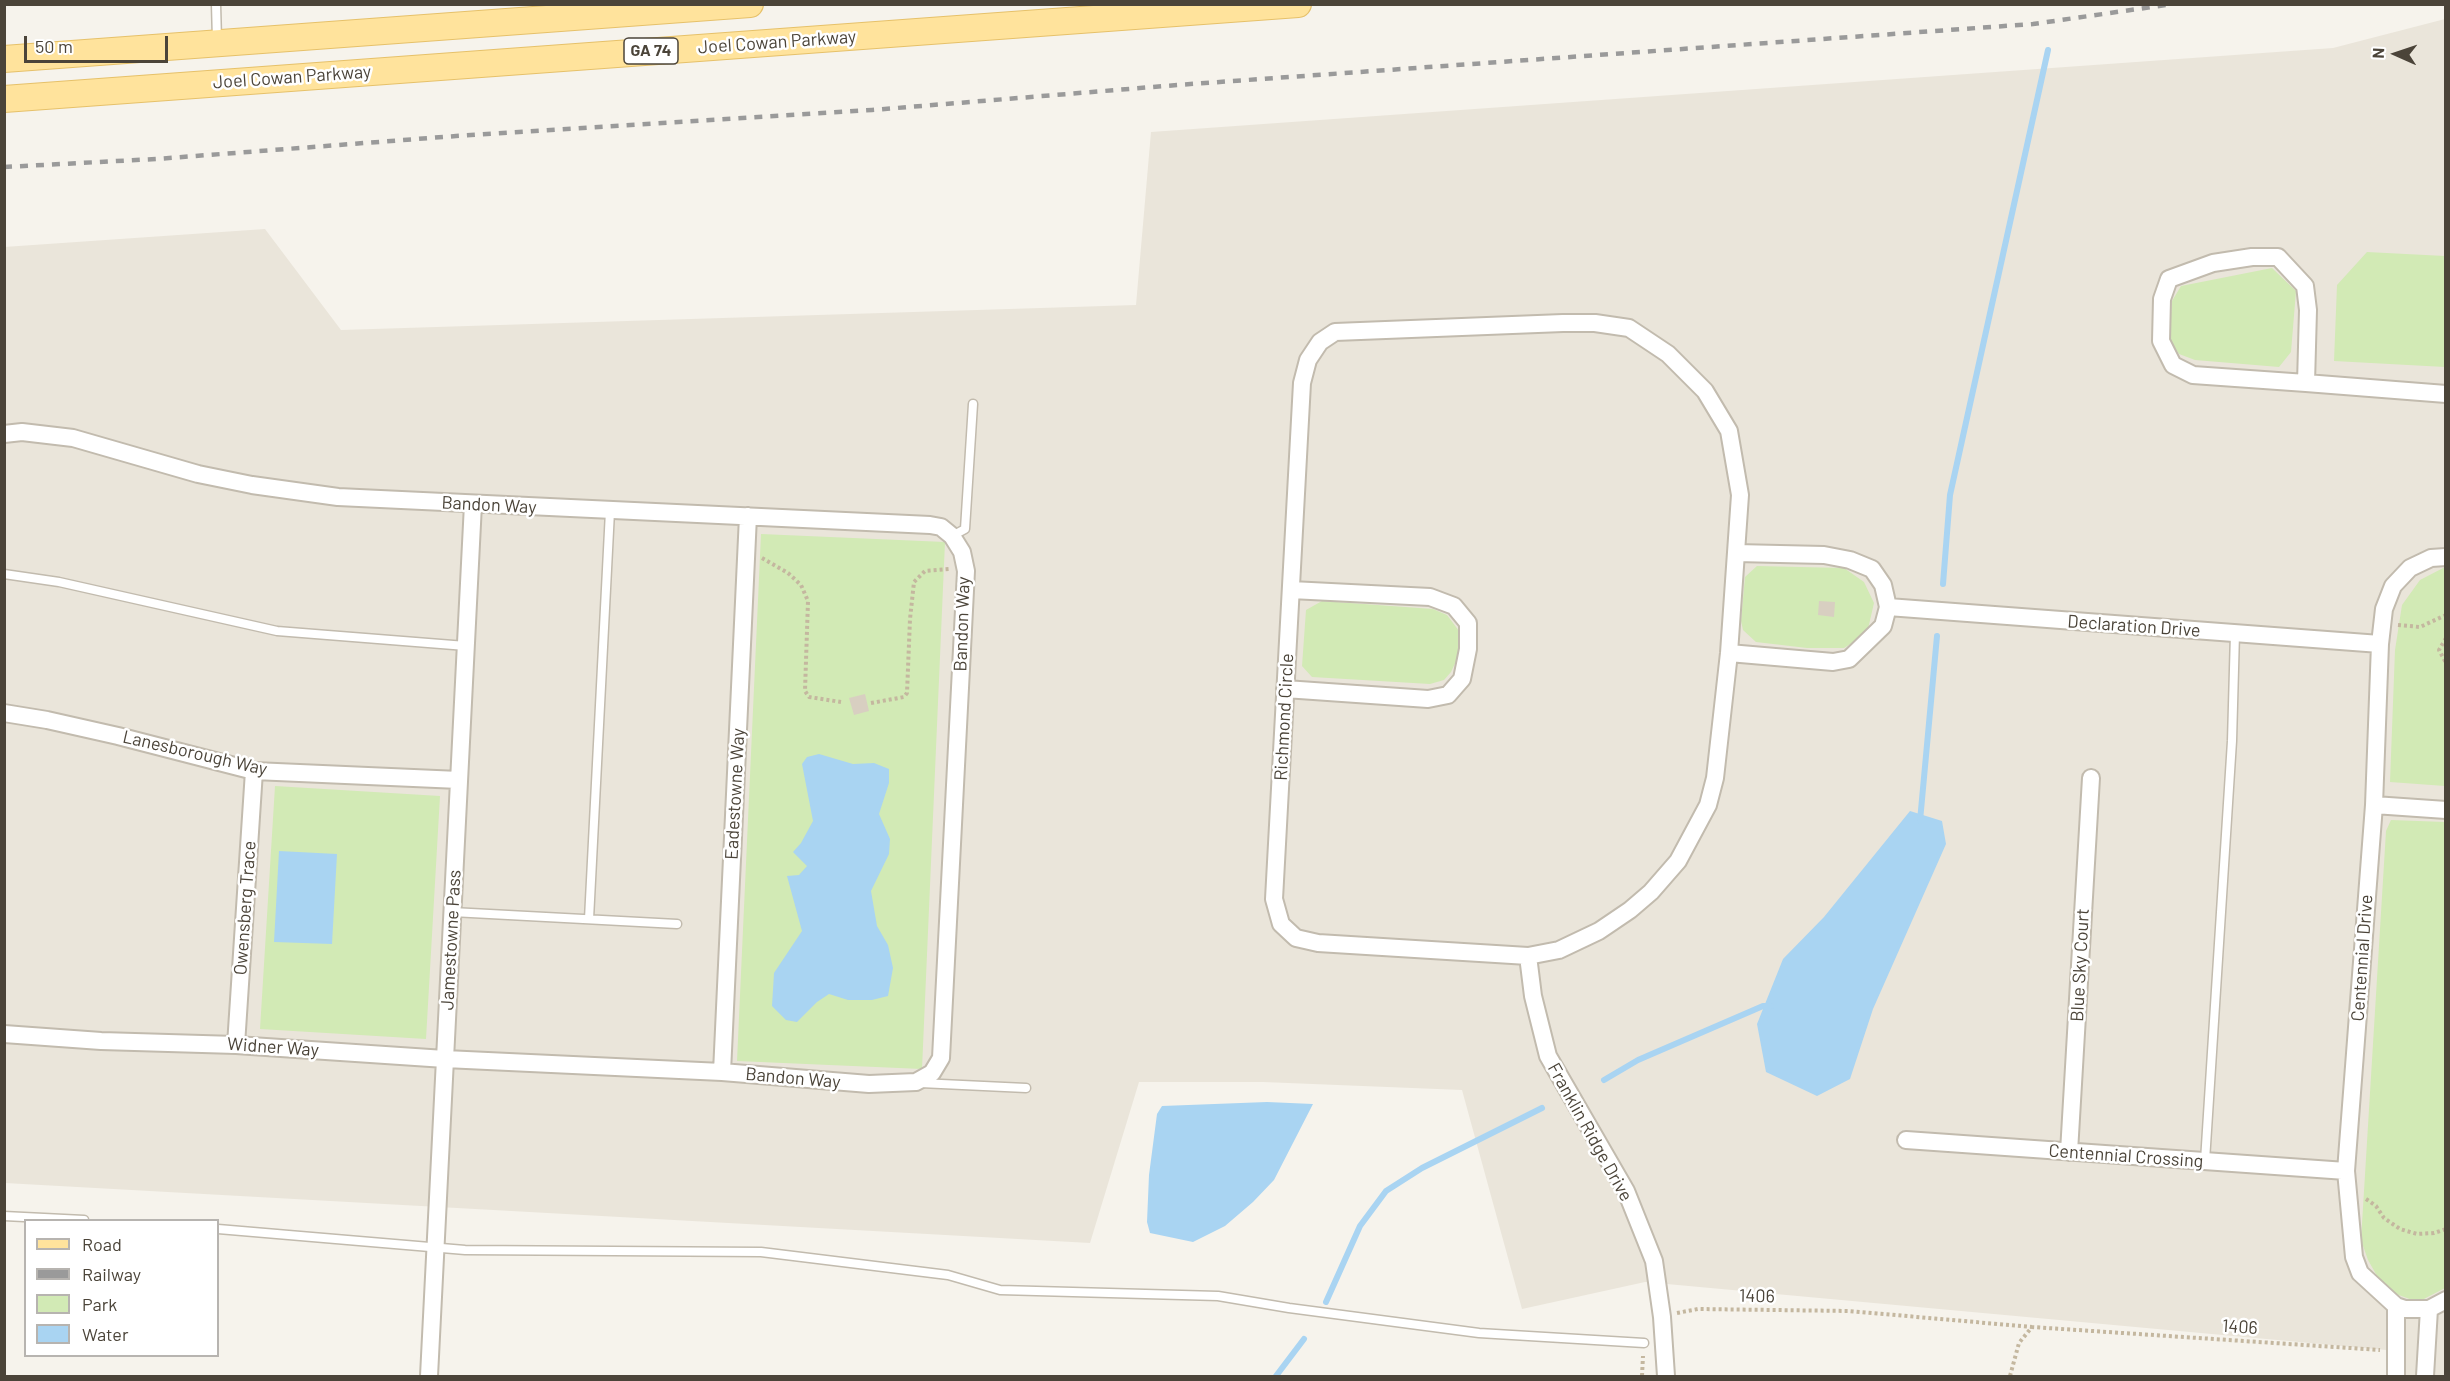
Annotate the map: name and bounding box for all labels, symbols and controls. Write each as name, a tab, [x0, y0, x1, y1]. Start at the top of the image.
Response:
scale bar	[27, 24, 171, 62]
north arrow	[2366, 24, 2426, 84]
street label: Joel Cowan Parkway	[697, 26, 857, 58]
text: 50 m	[35, 35, 73, 57]
road number: GA 74	[624, 38, 678, 64]
text: N	[2368, 47, 2387, 59]
street label: Joel Cowan Parkway	[212, 61, 372, 93]
street label: Bandon Way	[441, 492, 537, 518]
street label: Bandon Way	[950, 576, 974, 672]
street label: Declaration Drive	[2067, 611, 2201, 641]
street label: Richmond Circle	[1270, 653, 1298, 781]
street label: Lanesborough Way	[121, 726, 269, 780]
street label: Eadestowne Way	[721, 728, 749, 860]
street label: Owensberg Trace	[230, 840, 260, 976]
street label: Jamestowne Pass	[437, 869, 465, 1011]
street label: Centennial Drive	[2347, 894, 2377, 1022]
street label: Blue Sky Court	[2066, 908, 2094, 1022]
street label: Widner Way	[226, 1033, 320, 1061]
street label: Franklin Ridge Drive	[1543, 1059, 1637, 1205]
street label: Bandon Way	[745, 1063, 841, 1093]
street label: Centennial Crossing	[2048, 1140, 2204, 1172]
legend	[24, 1219, 219, 1357]
text: Road	[82, 1233, 122, 1255]
text: Railway	[82, 1263, 141, 1285]
street label: 1406	[1739, 1285, 1775, 1307]
text: Park	[82, 1293, 117, 1315]
street label: 1406	[2221, 1315, 2259, 1339]
text: Water	[82, 1323, 129, 1345]

